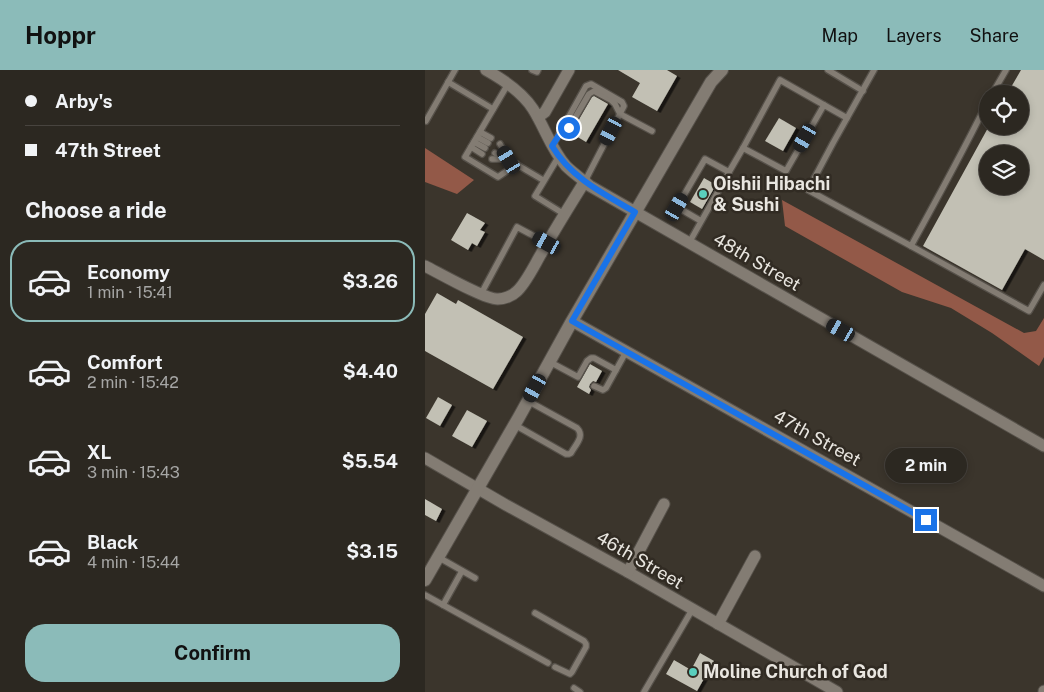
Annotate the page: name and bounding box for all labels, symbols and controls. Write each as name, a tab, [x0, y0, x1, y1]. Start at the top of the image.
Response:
text: Hoppr	[25, 21, 96, 49]
text: Map	[822, 25, 858, 46]
text: Layers	[886, 25, 942, 46]
text: Share	[970, 25, 1019, 46]
map controls	[979, 85, 1029, 195]
button: locate	[979, 85, 1029, 135]
text: Arby's	[55, 90, 112, 112]
car	[597, 114, 624, 148]
route start	[558, 117, 580, 139]
car	[791, 121, 818, 155]
text: 47th Street	[55, 139, 161, 161]
car	[494, 143, 523, 177]
button: layers	[979, 145, 1029, 195]
place label: Oishii Hibachi & Sushi	[713, 173, 830, 215]
marker: Oishii Hibachi & Sushi	[697, 188, 709, 200]
car	[663, 190, 690, 224]
text: Choose a ride	[25, 197, 167, 223]
street label: 48th Street	[710, 228, 805, 295]
car	[530, 229, 563, 257]
icon: car	[27, 259, 72, 304]
text: Economy	[87, 261, 170, 283]
text: $3.26	[342, 270, 398, 292]
text: 1 min · 15:41	[87, 283, 173, 302]
car	[824, 316, 857, 344]
icon: car	[27, 349, 72, 394]
text: Comfort	[87, 351, 163, 373]
text: $4.40	[343, 360, 398, 382]
car	[521, 371, 548, 405]
text: 2 min · 15:42	[87, 373, 179, 392]
street label: 47th Street	[770, 405, 865, 470]
icon: car	[27, 439, 72, 484]
text: XL	[87, 441, 112, 463]
callout: 2 min	[885, 448, 967, 482]
text: $5.54	[342, 450, 398, 472]
text: 2 min	[905, 456, 947, 475]
text: 3 min · 15:43	[87, 463, 180, 482]
route end	[915, 509, 937, 531]
street label: 46th Street	[593, 526, 687, 593]
icon: car	[27, 529, 72, 574]
text: Black	[87, 531, 138, 553]
text: $3.15	[346, 540, 398, 562]
text: 4 min · 15:44	[87, 553, 180, 572]
button: Confirm	[25, 624, 400, 682]
place label: Moline Church of God	[703, 661, 888, 682]
marker: Moline Church of God	[687, 666, 699, 678]

